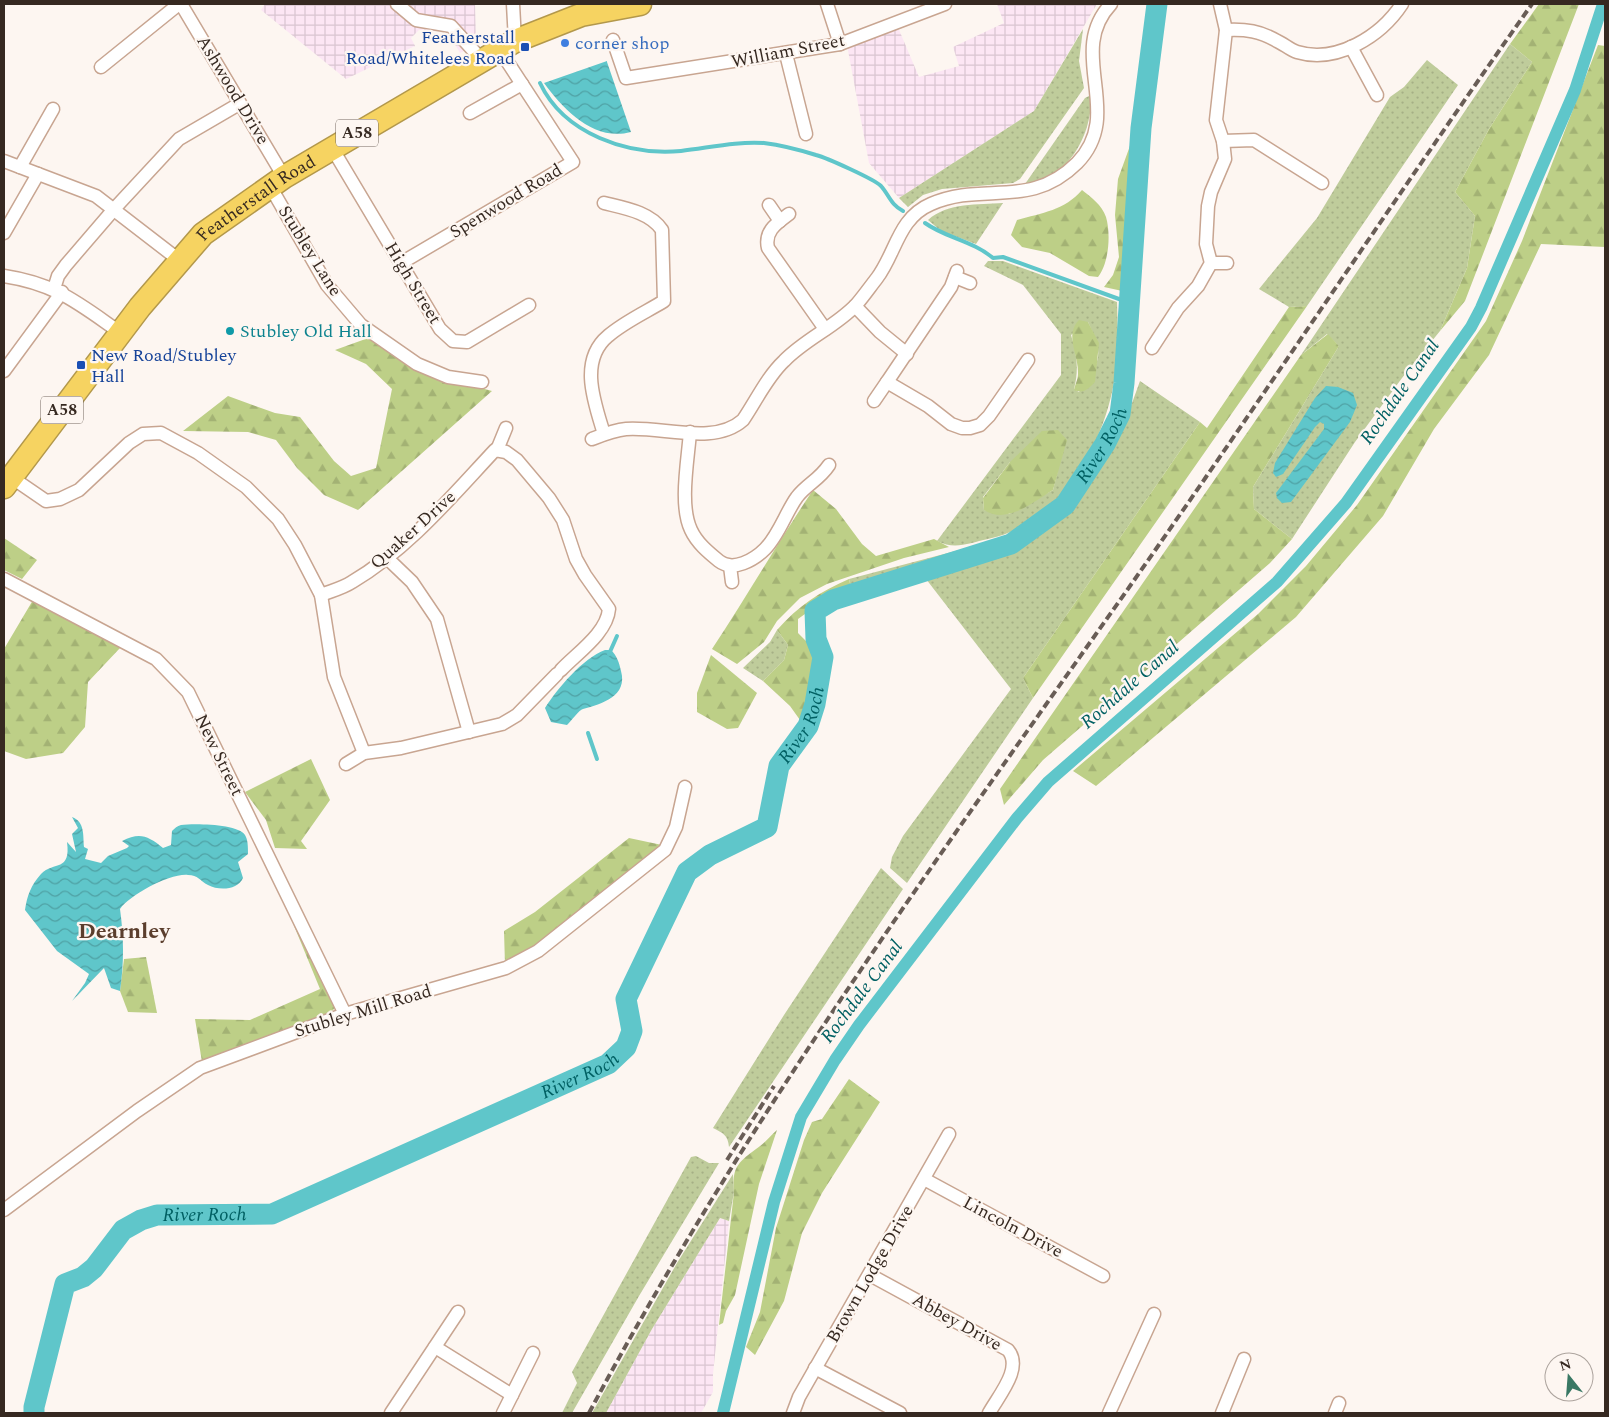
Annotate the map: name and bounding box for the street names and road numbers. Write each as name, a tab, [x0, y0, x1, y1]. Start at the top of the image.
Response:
street label: William Street	[729, 27, 847, 75]
street label: Ashwood Drive	[190, 30, 276, 150]
road number: A58	[336, 120, 378, 146]
street label: Featherstall Road	[189, 148, 321, 247]
street label: Spenwood Road	[445, 157, 567, 245]
street label: Stubley Lane	[271, 200, 349, 302]
street label: High Street	[378, 237, 448, 329]
road number: A58	[41, 396, 83, 424]
street label: Quaker Drive	[364, 484, 462, 576]
street label: New Street	[187, 709, 251, 801]
street label: Stubley Mill Road	[291, 977, 435, 1045]
street label: Lincoln Drive	[958, 1189, 1068, 1265]
street label: Brown Lodge Drive	[819, 1200, 921, 1348]
street label: Abbey Drive	[907, 1286, 1007, 1358]

